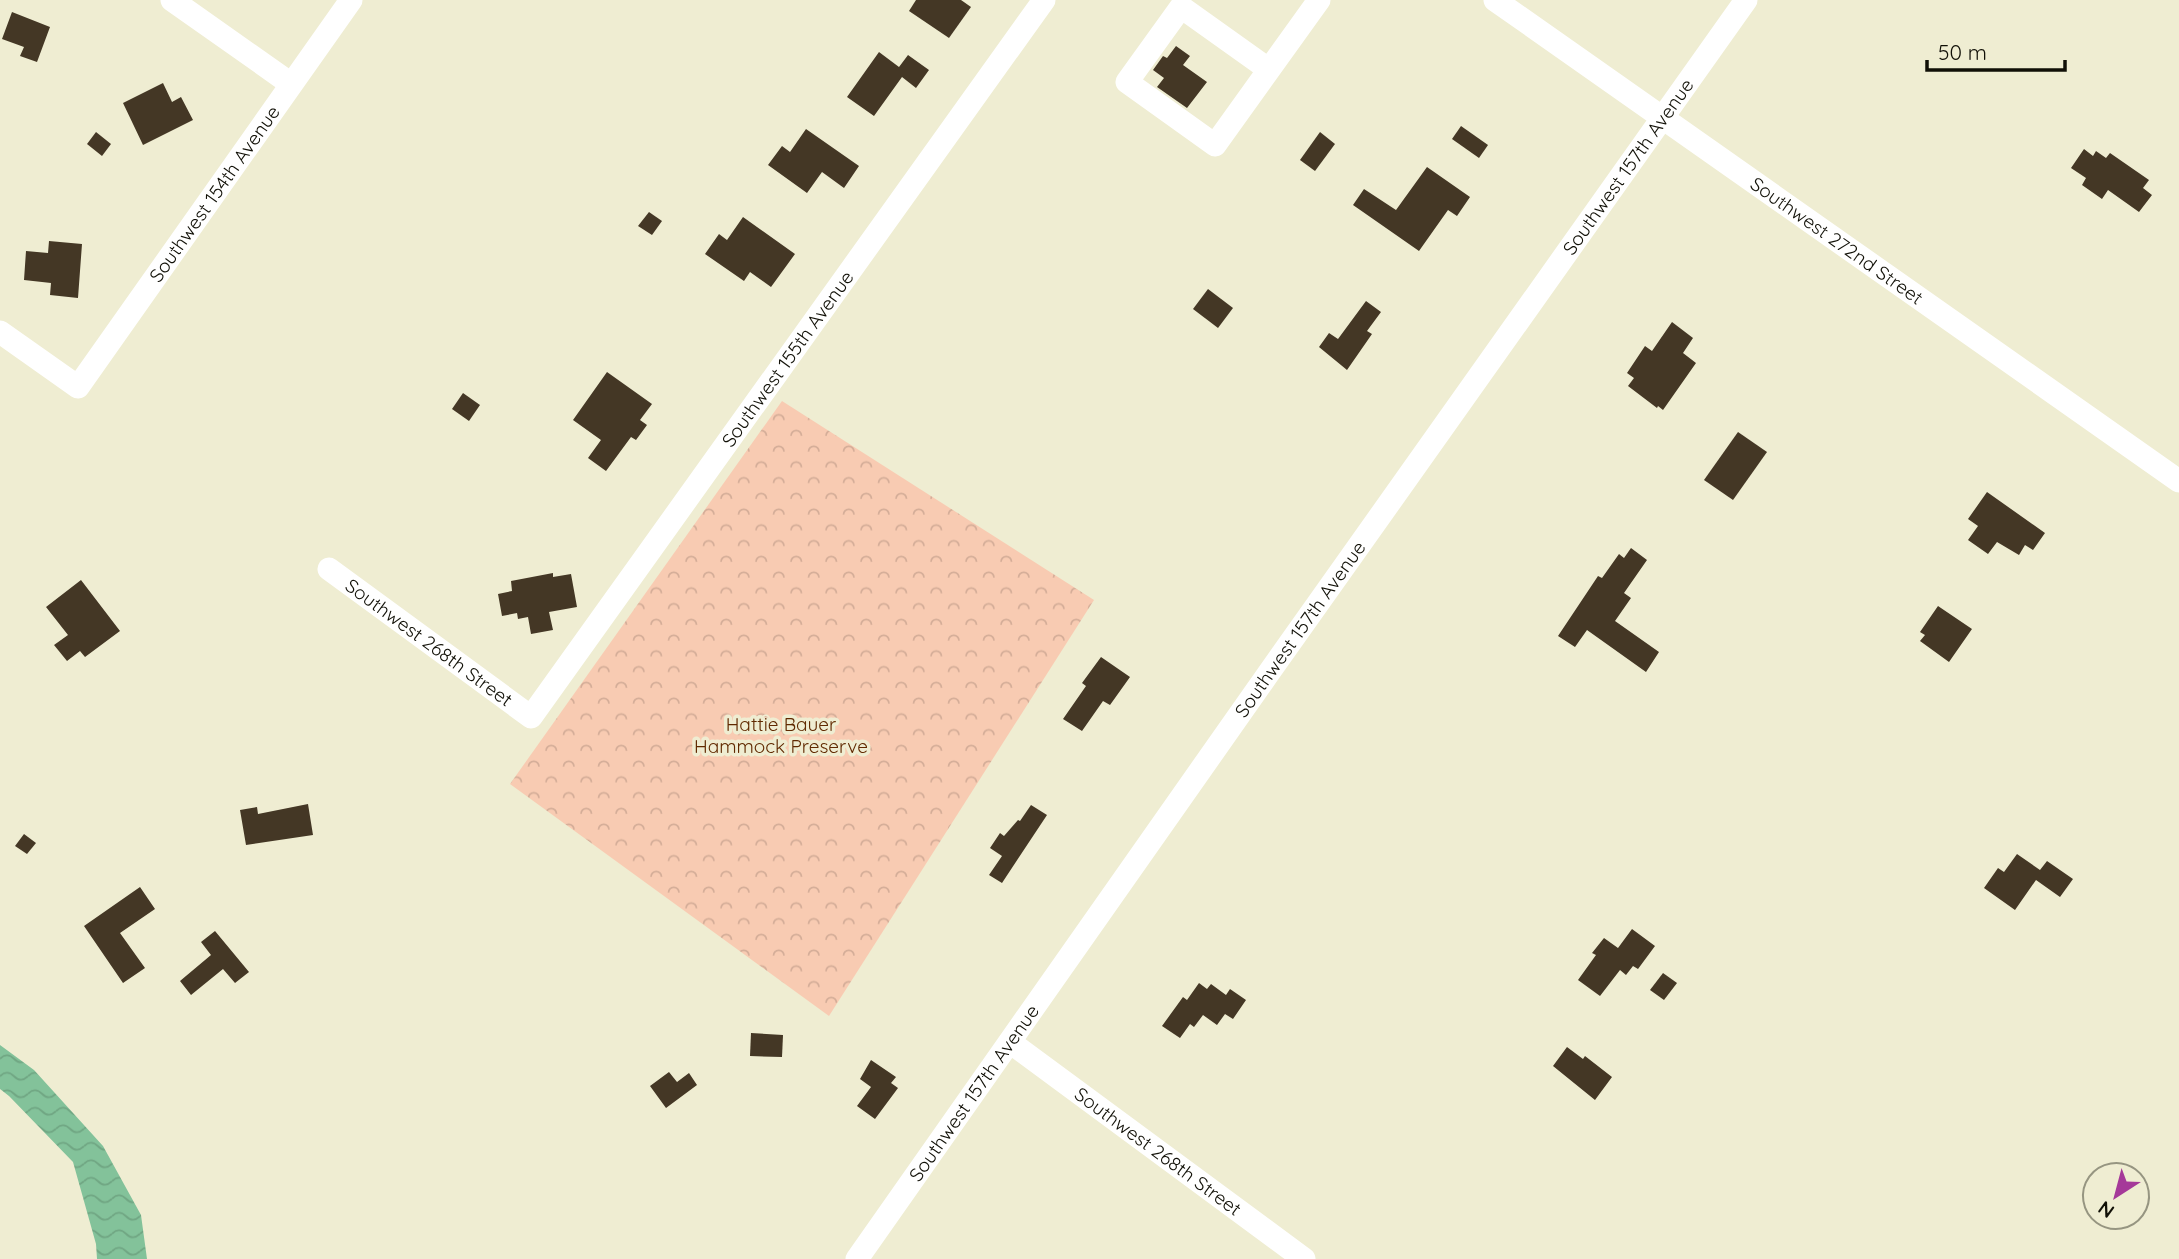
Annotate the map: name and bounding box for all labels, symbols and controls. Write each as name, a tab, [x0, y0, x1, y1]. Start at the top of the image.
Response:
scale bar	[1927, 28, 2065, 72]
text: 50 m	[1938, 39, 1987, 65]
street label: Southwest 157th Avenue	[1557, 74, 1699, 259]
street label: Southwest 154th Avenue	[144, 101, 285, 287]
street label: Southwest 272nd Street	[1746, 171, 1928, 310]
street label: Southwest 155th Avenue	[716, 266, 859, 451]
street label: Southwest 157th Avenue	[1229, 536, 1371, 722]
street label: Southwest 268th Street	[341, 573, 517, 711]
park label: Hattie Bauer Hammock Preserve	[694, 712, 868, 758]
street label: Southwest 157th Avenue	[903, 1000, 1044, 1186]
street label: Southwest 268th Street	[1070, 1082, 1246, 1221]
north arrow	[2081, 1161, 2151, 1231]
text: N	[2093, 1196, 2119, 1224]

